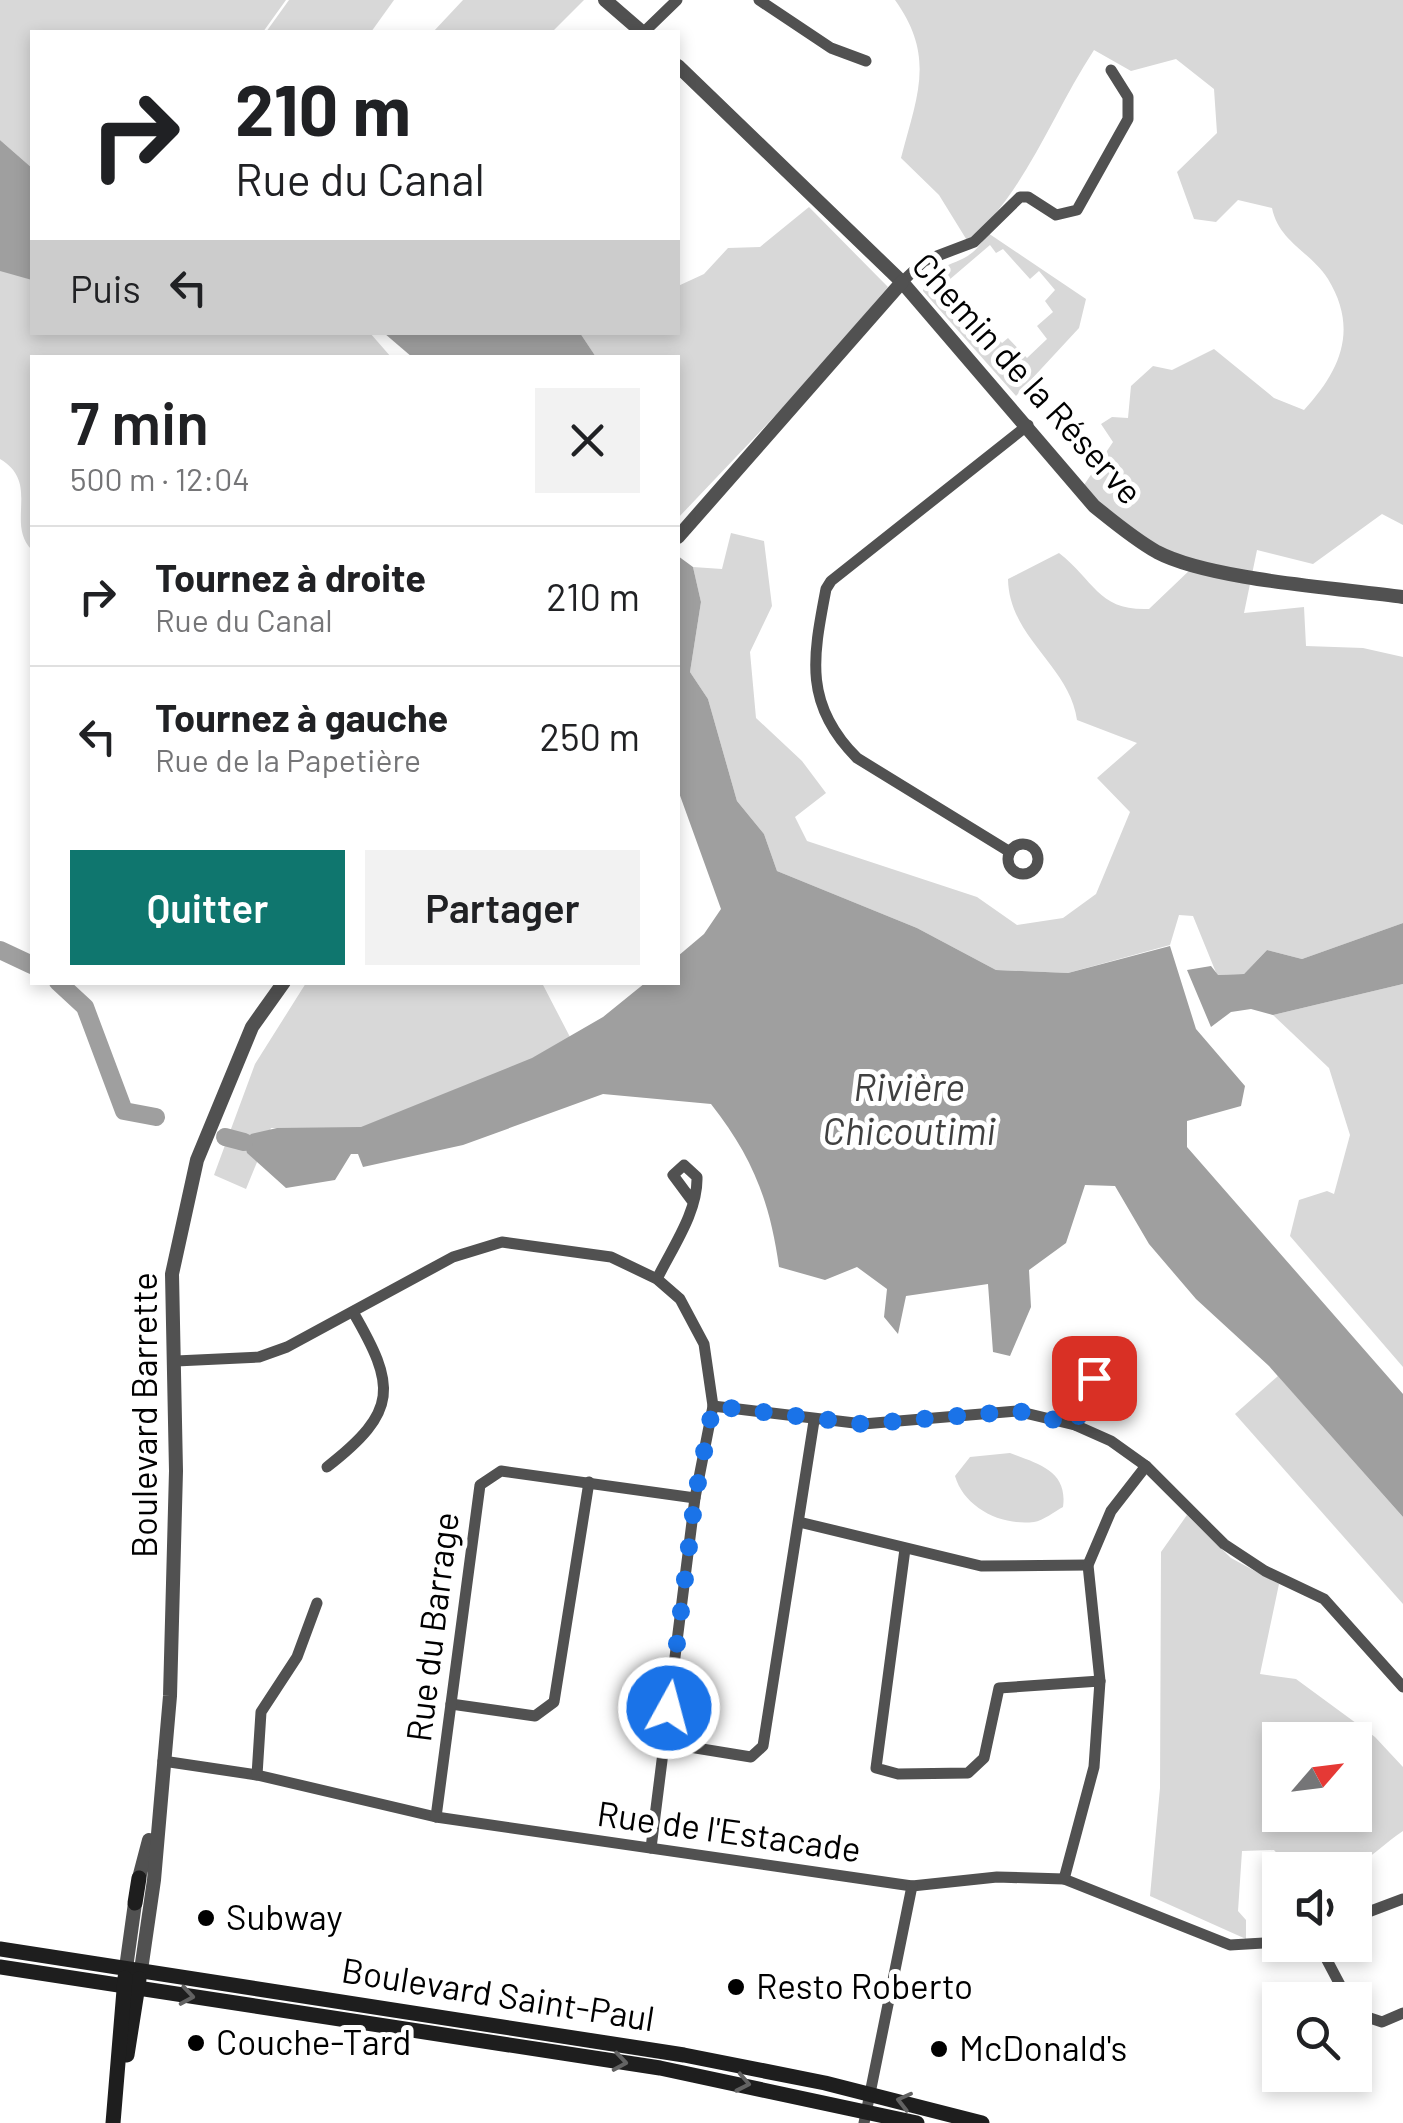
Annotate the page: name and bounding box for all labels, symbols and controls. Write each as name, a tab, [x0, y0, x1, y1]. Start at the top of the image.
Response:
text: 210 m	[235, 66, 411, 150]
icon: right	[70, 70, 200, 200]
text: Rue du Canal	[235, 151, 485, 205]
street label: Chemin de la Réserve	[905, 243, 1152, 512]
icon: left	[161, 260, 216, 315]
text: Puis	[70, 265, 141, 311]
text: 7 min	[70, 385, 209, 457]
button: close	[535, 388, 640, 493]
text: 500 m · 12:04	[70, 459, 250, 497]
text: Tournez à droite	[155, 554, 426, 600]
icon: right	[70, 569, 125, 624]
text: 210 m	[546, 573, 640, 619]
text: Rue du Canal	[155, 600, 333, 638]
text: Tournez à gauche	[155, 694, 448, 740]
icon: left	[70, 709, 125, 764]
text: 250 m	[540, 713, 640, 759]
text: Rue de la Papetière	[155, 740, 421, 778]
button: Quitter	[70, 850, 345, 965]
button: Partager	[365, 850, 640, 965]
water label: Rivière Chicoutimi	[822, 1063, 996, 1153]
street label: Boulevard Barrette	[122, 1272, 164, 1558]
pin	[1052, 1336, 1137, 1421]
icon: arrive	[1067, 1351, 1122, 1406]
street label: Rue du Barrage	[396, 1510, 466, 1744]
position arrow	[617, 1656, 721, 1760]
north arrow	[1262, 1722, 1372, 1832]
map controls	[1262, 1722, 1372, 2092]
street label: Rue de l'Estacade	[595, 1791, 864, 1869]
button: sound	[1262, 1852, 1372, 1962]
place label: Subway	[226, 1895, 343, 1937]
marker: Subway	[195, 1907, 217, 1929]
street label: Boulevard Saint-Paul	[339, 1948, 658, 2038]
place label: Resto Roberto	[756, 1964, 973, 2006]
marker: Resto Roberto	[725, 1976, 747, 1998]
button: search	[1262, 1982, 1372, 2092]
one-way arrow	[179, 1984, 195, 2005]
place label: Couche-Tard	[216, 2020, 411, 2062]
place label: McDonald's	[959, 2026, 1127, 2068]
marker: Couche-Tard	[185, 2032, 207, 2054]
marker: McDonald's	[928, 2038, 950, 2060]
one-way arrow	[612, 2051, 628, 2072]
one-way arrow	[735, 2072, 752, 2093]
one-way arrow	[896, 2092, 913, 2113]

